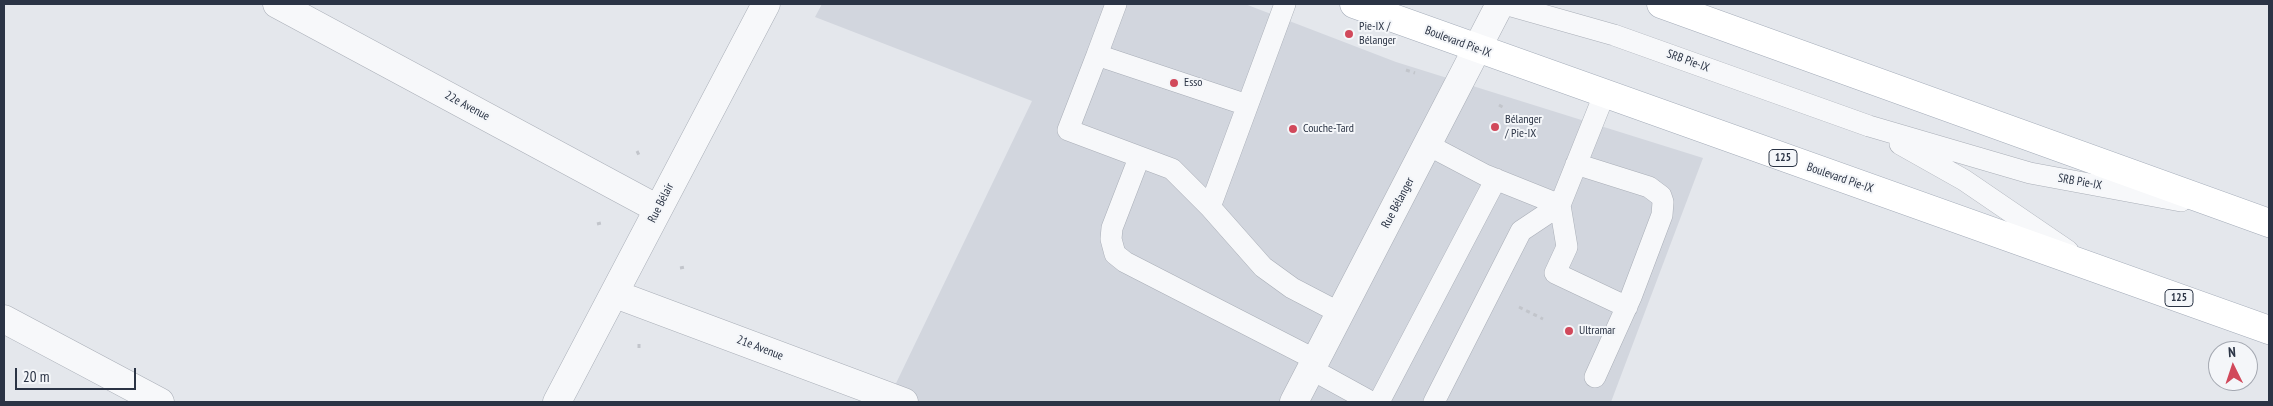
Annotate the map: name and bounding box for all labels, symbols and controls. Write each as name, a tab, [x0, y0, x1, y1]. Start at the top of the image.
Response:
place label: Pie-IX / Bélanger	[1359, 20, 1396, 48]
street label: Boulevard Pie-IX	[1423, 23, 1493, 61]
marker: Pie-IX / Bélanger	[1343, 28, 1355, 40]
street label: SRB Pie-IX	[1665, 47, 1711, 75]
place label: Esso	[1184, 76, 1202, 90]
marker: Esso	[1168, 77, 1180, 89]
street label: 22e Avenue	[442, 88, 492, 124]
place label: Bélanger / Pie-IX	[1505, 113, 1542, 141]
marker: Bélanger / Pie-IX	[1489, 121, 1501, 133]
place label: Couche-Tard	[1303, 122, 1354, 136]
marker: Couche-Tard	[1287, 123, 1299, 135]
road number: 125	[1769, 150, 1797, 167]
street label: Boulevard Pie-IX	[1805, 160, 1875, 196]
street label: SRB Pie-IX	[2057, 171, 2103, 193]
street label: Rue Bélanger	[1379, 175, 1417, 231]
street label: Rue Bélair	[645, 181, 677, 225]
road number: 125	[2165, 290, 2193, 306]
place label: Ultramar	[1579, 324, 1615, 338]
marker: Ultramar	[1563, 325, 1575, 337]
street label: 21e Avenue	[735, 333, 785, 363]
north arrow	[2208, 341, 2258, 391]
text: N	[2228, 343, 2236, 361]
scale bar	[18, 358, 139, 390]
text: 20 m	[23, 367, 49, 386]

